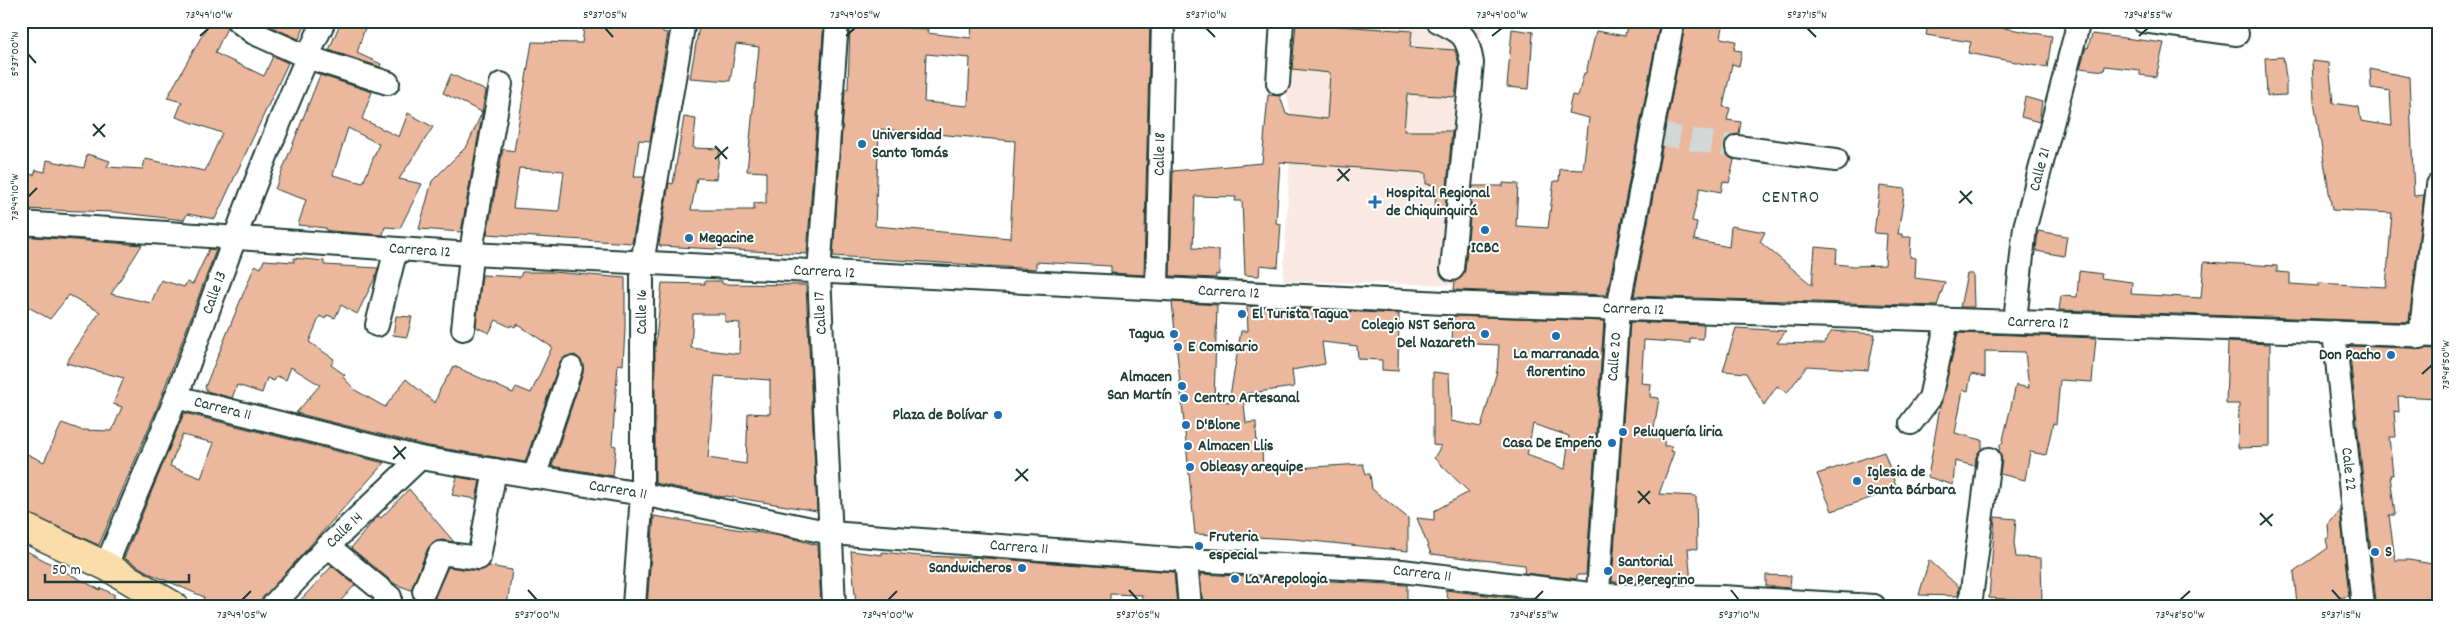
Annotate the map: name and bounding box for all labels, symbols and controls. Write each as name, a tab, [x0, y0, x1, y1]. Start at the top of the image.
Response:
text: 73°49'10"W	[186, 7, 233, 24]
text: 5°37'05"N	[583, 7, 627, 24]
text: 73°49'05"W	[830, 7, 880, 24]
text: 5°37'10"N	[1185, 7, 1227, 24]
text: 73°49'00"W	[1477, 7, 1528, 24]
text: 5°37'15"N	[1787, 7, 1827, 24]
text: 73°48'55"W	[2124, 7, 2172, 24]
text: 5°37'00"N	[7, 31, 24, 76]
place label: Universidad Santo Tomás	[872, 124, 949, 165]
street label: Calle 18	[1148, 132, 1172, 176]
marker: Universidad Santo Tomás	[856, 138, 868, 150]
street label: Calle 21	[2023, 145, 2057, 194]
text: 73°49'10"W	[7, 173, 24, 220]
place label: Hospital Regional de Chiquinquirá	[1386, 182, 1490, 223]
district label: CENTRO	[1762, 186, 1820, 211]
marker: Hospital Regional de Chiquinquirá	[1368, 195, 1382, 209]
marker: ICBC	[1479, 224, 1491, 236]
place label: Megacine	[699, 227, 754, 250]
marker: Megacine	[683, 232, 695, 244]
street label: Carrera 12	[388, 237, 452, 264]
place label: ICBC	[1471, 237, 1499, 260]
street label: Carrera 12	[793, 259, 856, 285]
street label: Calle 13	[196, 268, 233, 318]
street label: Carrera 12	[1197, 279, 1261, 305]
street label: Calle 16	[631, 289, 654, 335]
street label: Calle 17	[808, 291, 834, 335]
street label: Carrera 12	[1602, 297, 1665, 322]
place label: El Turista Tagua	[1252, 303, 1350, 326]
marker: El Turista Tagua	[1236, 308, 1248, 320]
street label: Carrera 12	[2007, 310, 2070, 335]
place label: Colegio NST Señora Del Nazareth	[1361, 314, 1476, 355]
place label: Tagua	[1129, 323, 1165, 346]
marker: Tagua	[1168, 328, 1180, 340]
marker: Colegio NST Señora Del Nazareth	[1479, 328, 1491, 340]
marker: La marranada florentino	[1550, 330, 1562, 342]
street label: Calle 20	[1601, 331, 1628, 382]
place label: E Comisario	[1188, 336, 1258, 359]
text: 73°48'50"W	[2438, 340, 2455, 390]
marker: E Comisario	[1172, 341, 1184, 353]
place label: La marranada florentino	[1513, 343, 1600, 384]
place label: Don Pacho	[2319, 344, 2381, 367]
marker: Don Pacho	[2385, 349, 2397, 361]
place label: Almacen San Martín	[1107, 366, 1172, 407]
marker: Almacen San Martín	[1176, 380, 1188, 392]
place label: Centro Artesanal	[1194, 387, 1300, 410]
street label: Carrera 11	[191, 390, 254, 427]
marker: Centro Artesanal	[1178, 392, 1190, 404]
place label: Plaza de Bolívar	[892, 404, 989, 427]
marker: Plaza de Bolívar	[992, 409, 1004, 421]
place label: D'Blone	[1196, 414, 1240, 437]
marker: D'Blone	[1180, 419, 1192, 431]
place label: Peluquería liria	[1633, 421, 1724, 444]
marker: Peluquería liria	[1617, 426, 1629, 438]
place label: Casa De Empeño	[1503, 432, 1602, 455]
place label: Almacen Llis	[1198, 435, 1274, 458]
marker: Casa De Empeño	[1606, 437, 1618, 449]
marker: Almacen Llis	[1182, 440, 1194, 452]
street label: Cale 22	[2335, 446, 2362, 492]
place label: Obleasy arequipe	[1200, 456, 1303, 479]
marker: Obleasy arequipe	[1184, 461, 1196, 473]
place label: Iglesia de Santa Bárbara	[1867, 461, 1957, 502]
street label: Carrera 11	[587, 474, 649, 506]
marker: Iglesia de Santa Bárbara	[1851, 475, 1863, 487]
street label: Calle 14	[321, 507, 368, 554]
place label: Fruteria especial	[1209, 526, 1260, 567]
street label: Carrera 11	[989, 534, 1049, 561]
marker: Fruteria especial	[1193, 540, 1205, 552]
place label: S	[2385, 541, 2392, 564]
marker: S	[2369, 546, 2381, 558]
place label: Santorial De Peregrino	[1618, 551, 1695, 592]
scale bar	[45, 552, 189, 584]
place label: Sandwicheros	[929, 557, 1012, 580]
street label: Carrera 11	[1392, 559, 1453, 588]
text: 50 m	[52, 560, 81, 582]
marker: Sandwicheros	[1016, 562, 1028, 574]
marker: Santorial De Peregrino	[1602, 565, 1614, 577]
place label: La Arepologia	[1245, 568, 1329, 591]
marker: La Arepologia	[1229, 573, 1241, 585]
text: 73°49'05"W	[217, 607, 267, 624]
text: 5°37'00"N	[515, 607, 560, 624]
text: 73°49'00"W	[863, 607, 914, 624]
text: 5°37'05"N	[1116, 607, 1160, 624]
text: 73°48'55"W	[1510, 607, 1558, 624]
text: 5°37'10"N	[1718, 607, 1760, 624]
text: 73°48'50"W	[2155, 607, 2205, 624]
text: 5°37'15"N	[2321, 607, 2361, 624]

